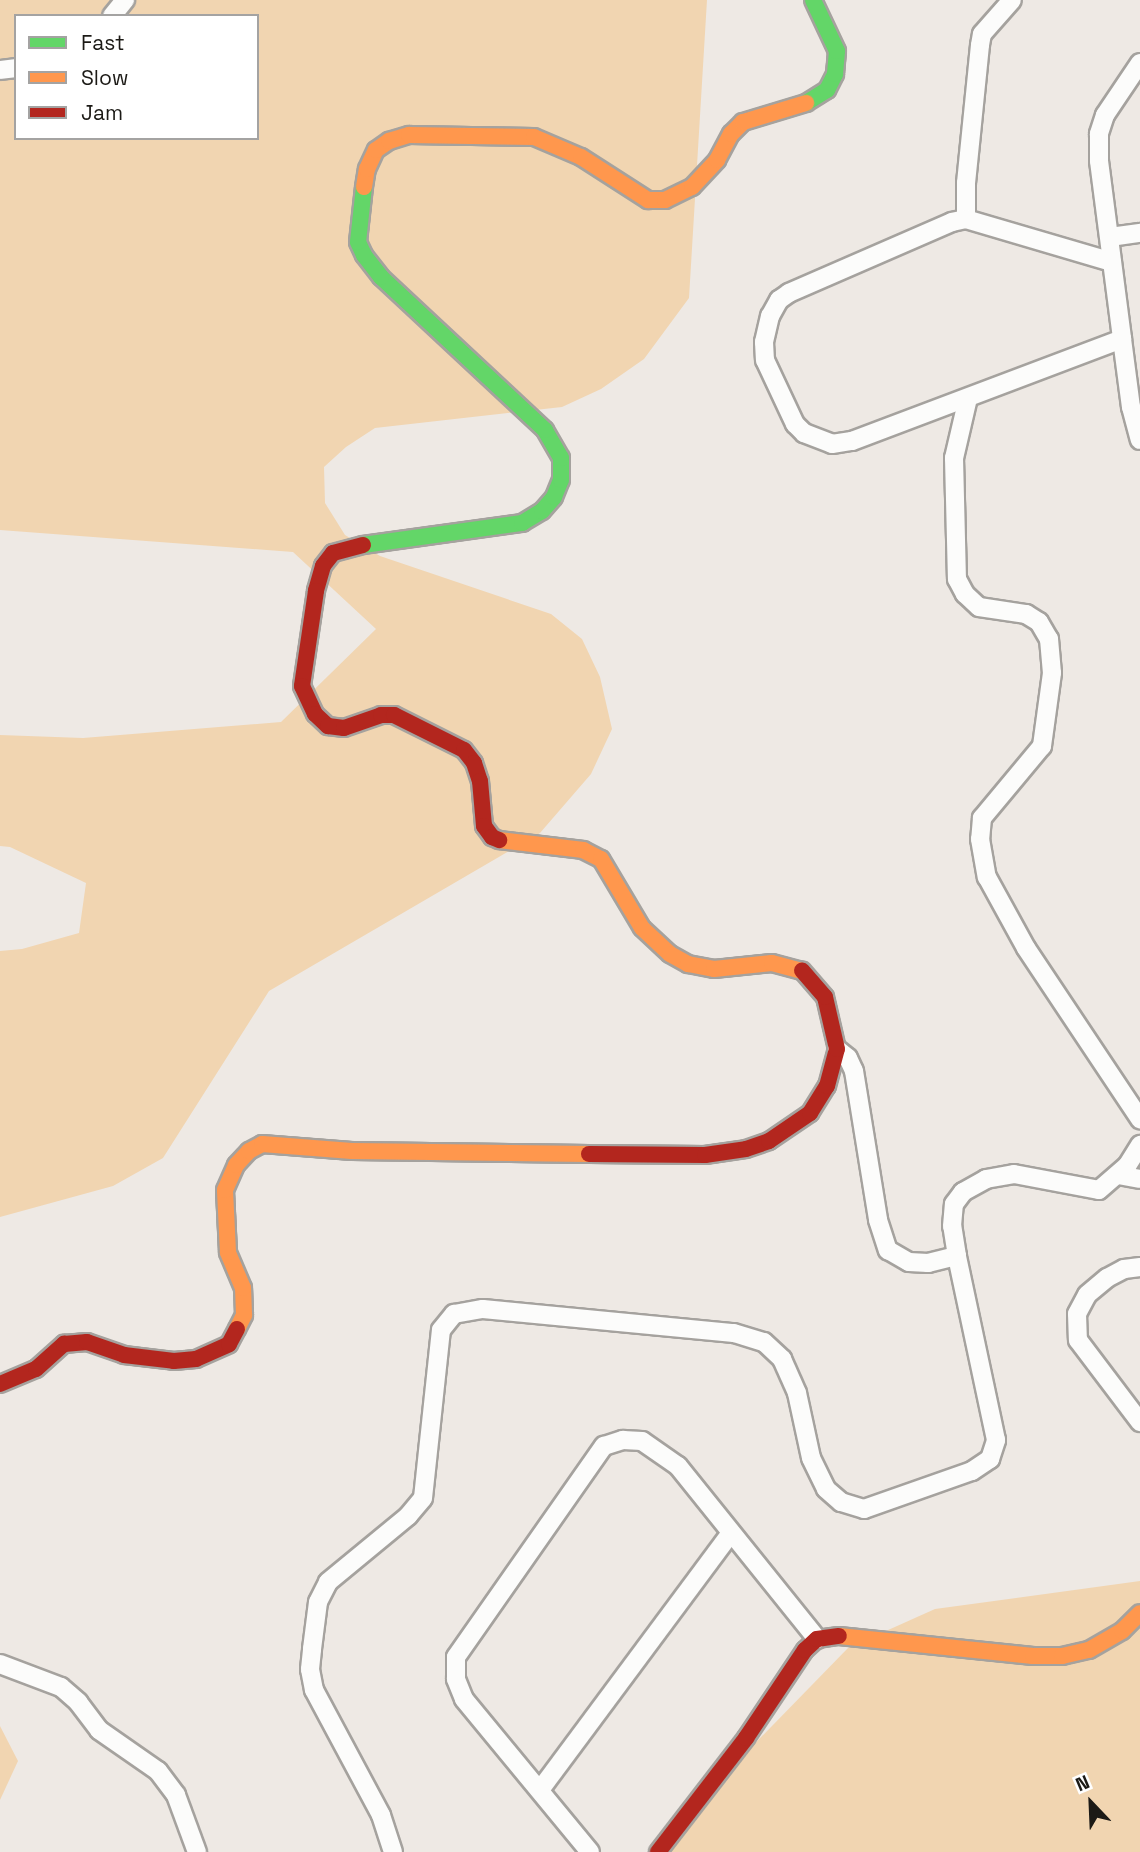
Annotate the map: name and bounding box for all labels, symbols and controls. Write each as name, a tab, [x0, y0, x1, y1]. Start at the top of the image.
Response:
legend	[14, 14, 259, 140]
text: Fast	[81, 29, 125, 56]
text: Slow	[81, 64, 129, 91]
text: Jam	[81, 99, 123, 126]
north arrow	[1056, 1768, 1126, 1838]
text: N	[1072, 1769, 1093, 1797]

